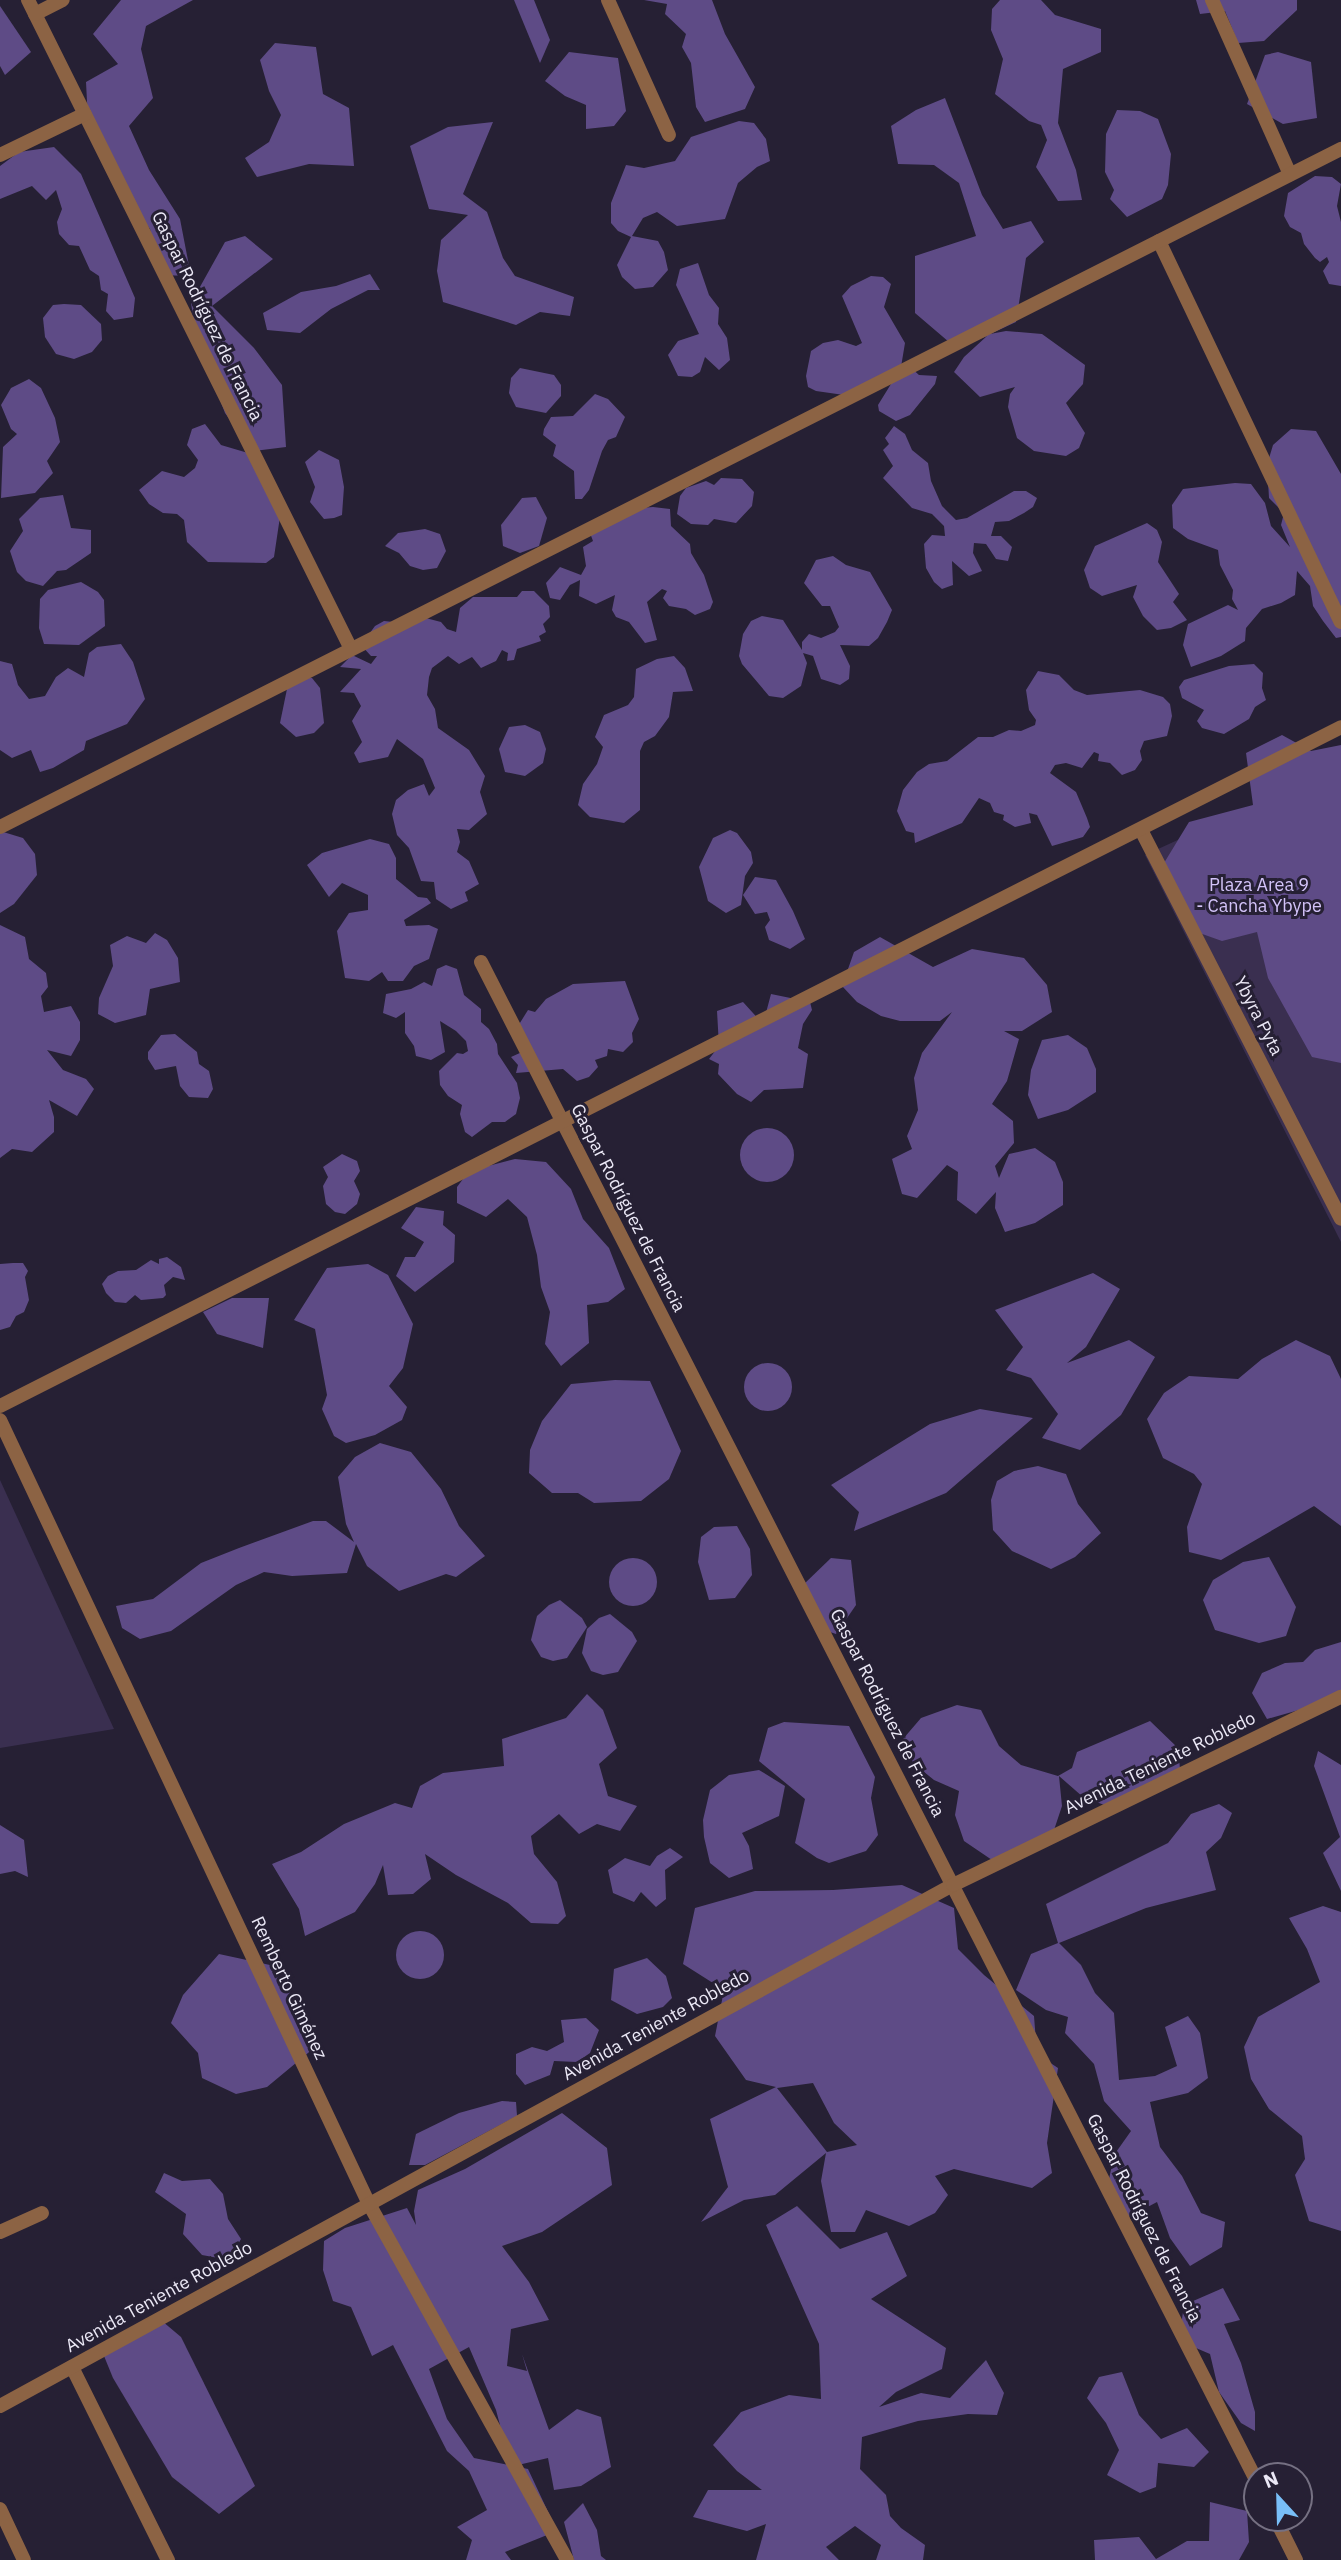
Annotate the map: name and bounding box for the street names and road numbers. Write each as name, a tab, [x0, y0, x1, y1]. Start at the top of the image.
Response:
street label: Gaspar Rodríguez de Francia	[147, 208, 267, 424]
street label: Ybyra Pyta	[1229, 973, 1287, 1059]
street label: Gaspar Rodríguez de Francia	[566, 1100, 690, 1316]
street label: Gaspar Rodríguez de Francia	[825, 1605, 949, 1821]
street label: Avenida Teniente Robledo	[1061, 1707, 1259, 1819]
street label: Remberto Giménez	[246, 1913, 332, 2063]
street label: Avenida Teniente Robledo	[559, 1965, 753, 2085]
street label: Gaspar Rodríguez de Francia	[1082, 2110, 1206, 2326]
street label: Avenida Teniente Robledo	[62, 2237, 256, 2357]

